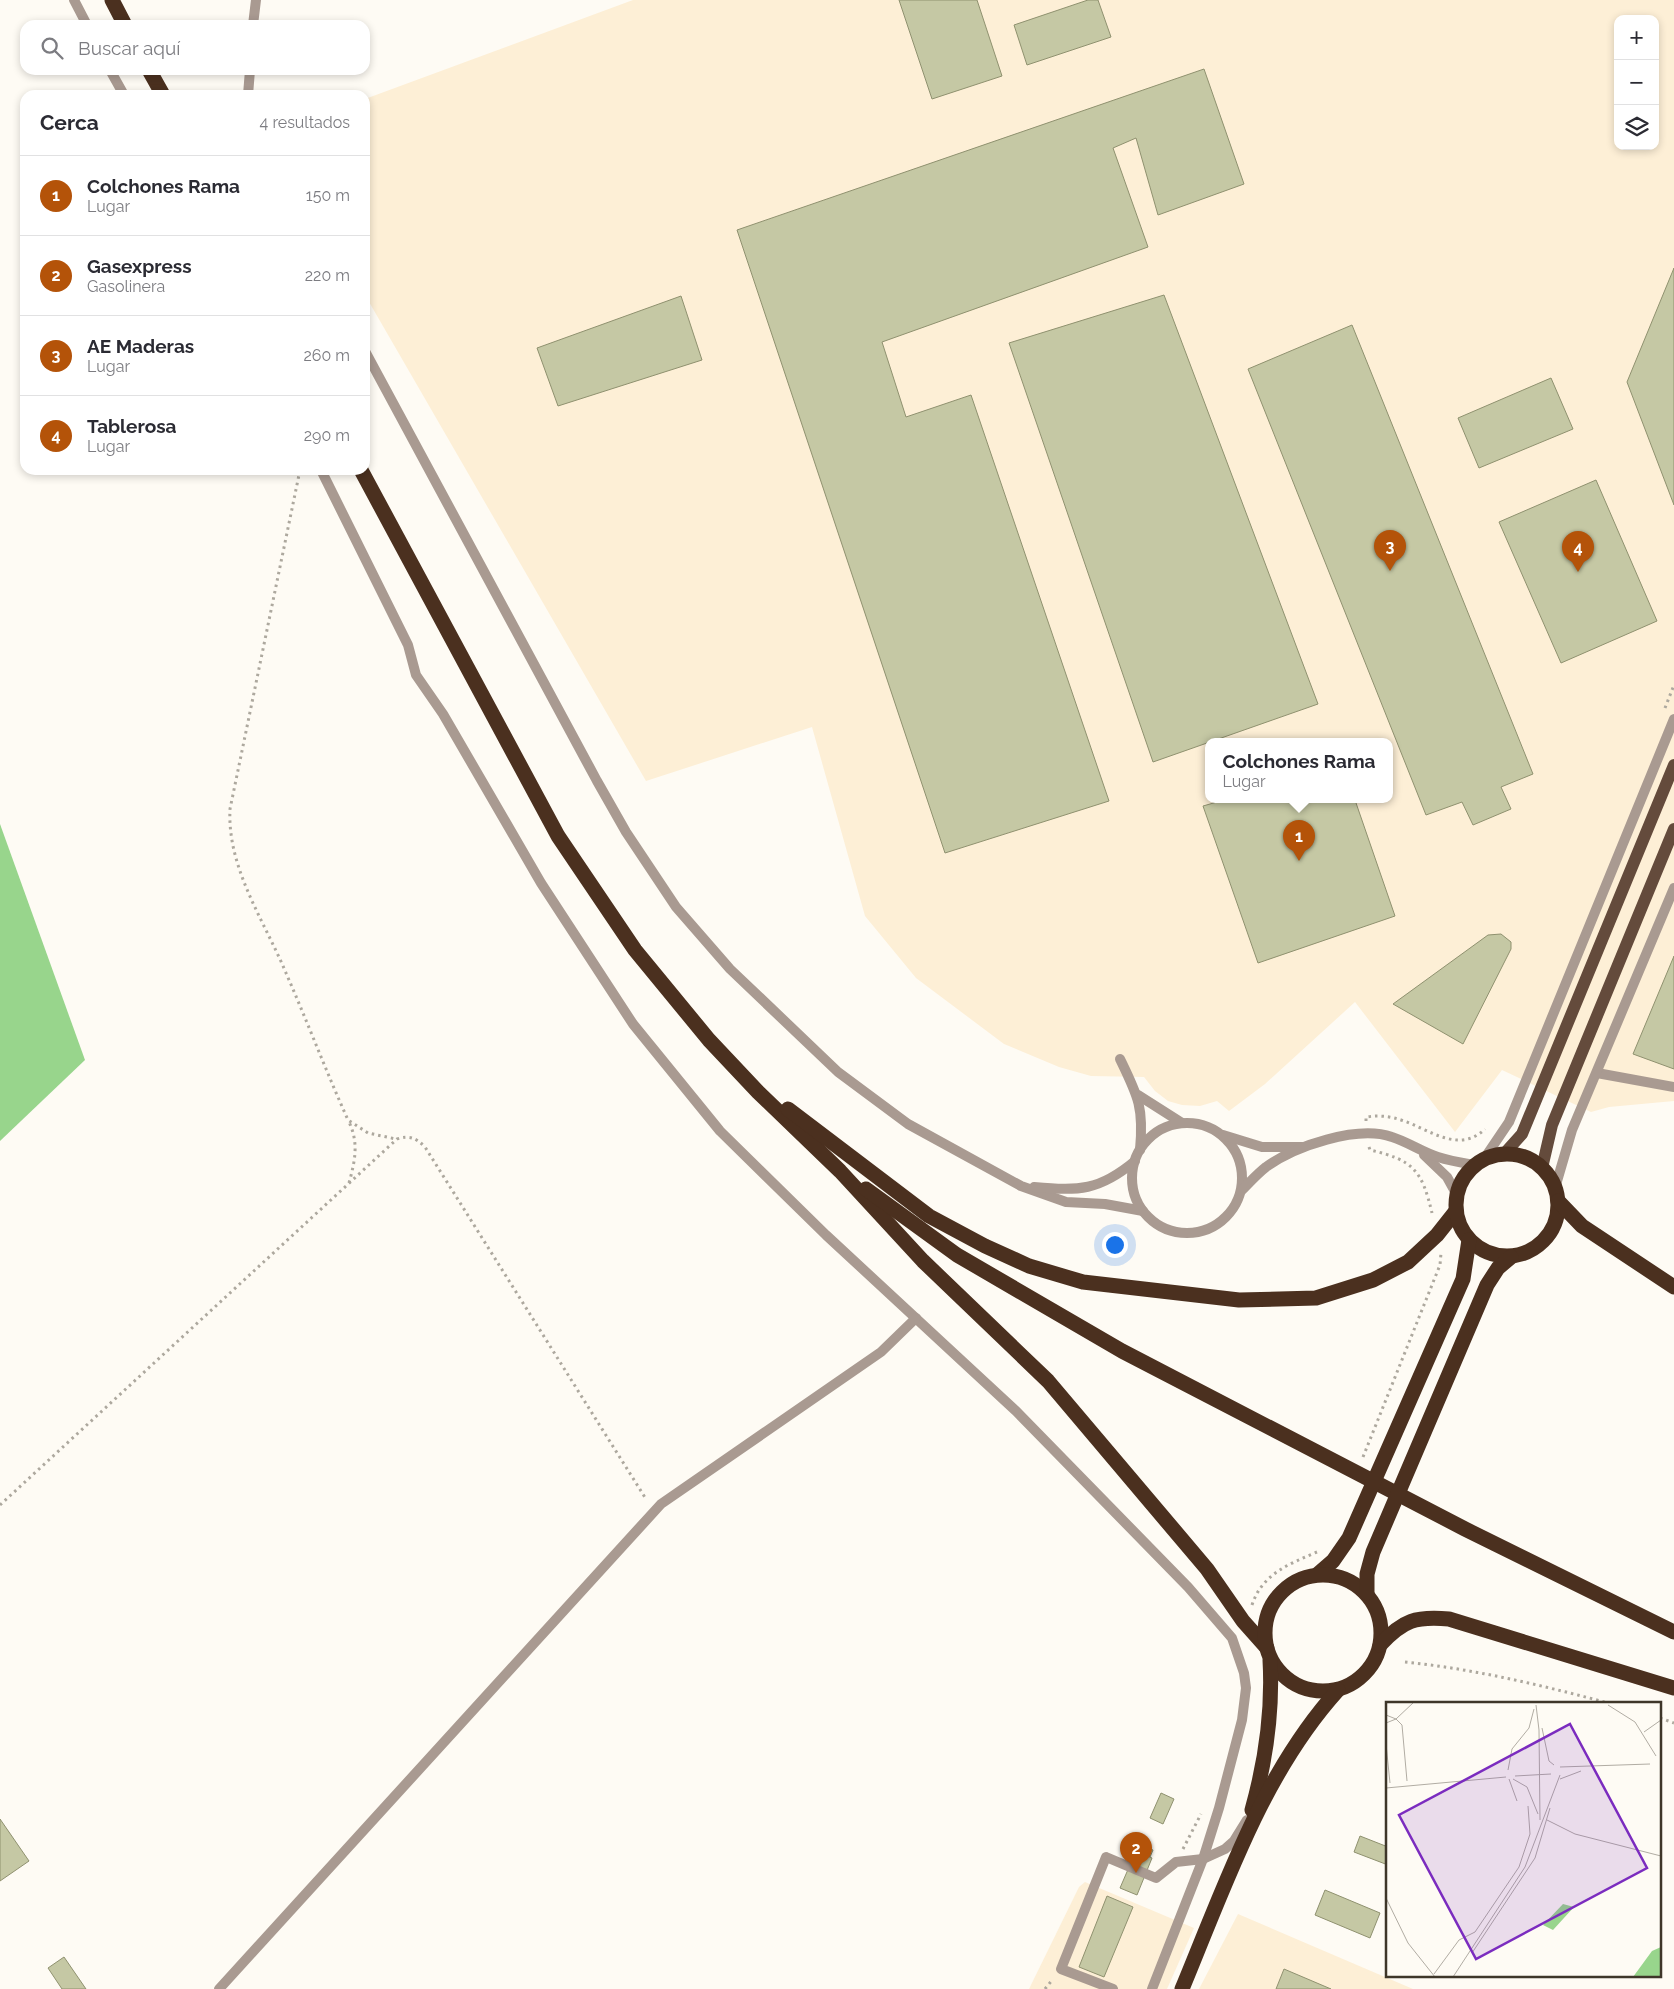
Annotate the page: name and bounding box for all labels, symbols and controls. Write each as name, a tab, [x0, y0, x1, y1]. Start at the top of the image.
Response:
map controls	[1614, 15, 1659, 150]
button: +	[1614, 15, 1659, 60]
search box	[20, 20, 370, 75]
icon: search	[38, 34, 66, 62]
text: Buscar aquí	[78, 37, 180, 59]
button: −	[1614, 60, 1659, 105]
button: layers	[1614, 105, 1659, 150]
text: Cerca	[40, 110, 99, 135]
text: 4 resultados	[260, 113, 350, 132]
text: Colchones Rama	[87, 175, 240, 197]
text: 1	[52, 186, 60, 205]
text: 150 m	[306, 186, 350, 205]
text: Lugar	[87, 197, 130, 216]
text: Gasexpress	[87, 255, 192, 277]
text: 2	[51, 266, 61, 285]
text: 220 m	[305, 266, 350, 285]
text: Gasolinera	[87, 277, 165, 296]
text: AE Maderas	[87, 335, 194, 357]
text: 3	[52, 346, 60, 365]
text: 260 m	[303, 346, 350, 365]
text: Lugar	[87, 357, 130, 376]
text: Tablerosa	[87, 415, 177, 437]
text: 4	[51, 426, 61, 445]
text: 290 m	[304, 426, 350, 445]
text: Lugar	[87, 437, 130, 456]
pin: 3	[1374, 530, 1406, 571]
pin: 4	[1562, 531, 1594, 572]
popup	[1205, 738, 1393, 803]
text: Colchones Rama	[1223, 750, 1376, 772]
text: Lugar	[1223, 772, 1266, 791]
pin: 1	[1283, 820, 1315, 861]
your location	[1102, 1232, 1128, 1258]
inset map	[1386, 1702, 1662, 1976]
pin: 2	[1120, 1832, 1152, 1873]

